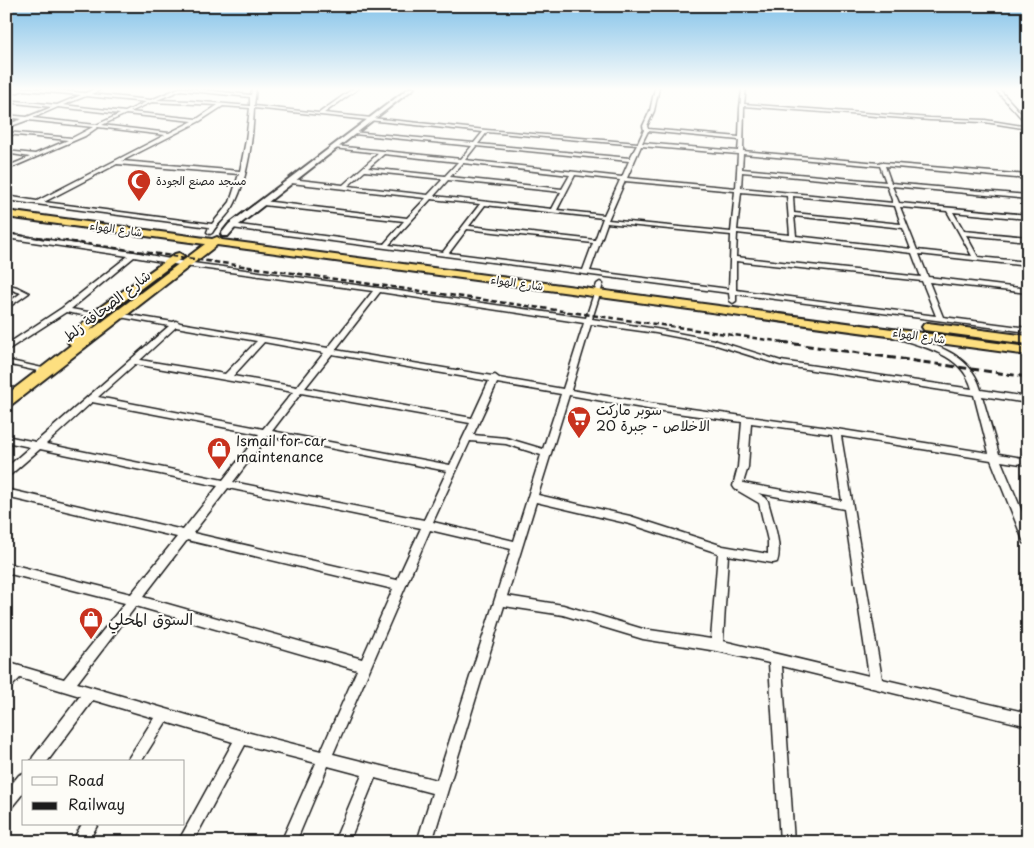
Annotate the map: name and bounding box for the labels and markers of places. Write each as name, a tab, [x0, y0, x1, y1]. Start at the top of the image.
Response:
mosque icon: مسجد مصنع الجودة	[126, 168, 152, 202]
place label: مسجد مصنع الجودة	[156, 172, 246, 190]
place label: سوبر ماركت الاخلاص - جبرة 20	[596, 399, 710, 436]
supermarket icon: سوبر ماركت الاخلاص - جبرة 20	[566, 405, 592, 439]
place label: Ismail for car maintenance	[236, 430, 327, 467]
shop icon: Ismail for car maintenance	[206, 436, 232, 470]
shop icon: السوق المحلي	[78, 606, 104, 640]
place label: السوق المحلي	[108, 606, 193, 634]

